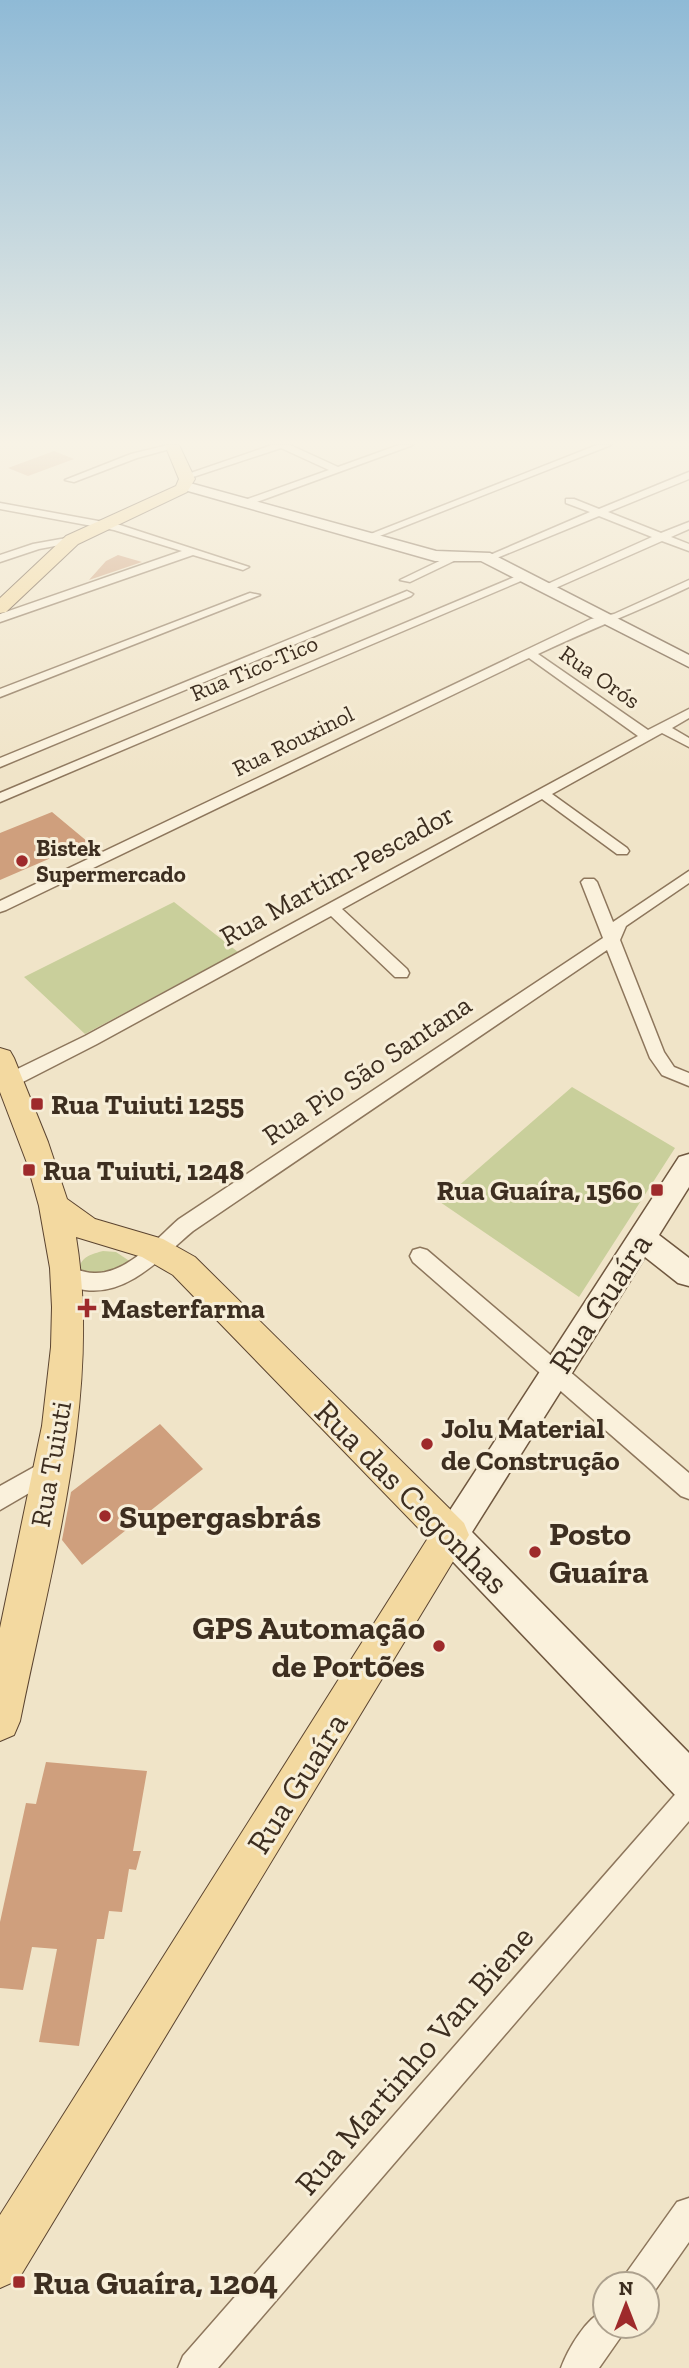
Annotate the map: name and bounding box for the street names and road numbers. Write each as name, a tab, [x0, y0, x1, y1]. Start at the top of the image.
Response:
street label: Rua Tico-Tico	[186, 629, 322, 707]
street label: Rua Orós	[554, 639, 646, 715]
street label: Rua Rouxinol	[228, 700, 358, 782]
street label: Rua Martim-Pescador	[214, 797, 460, 953]
street label: Rua Pio São Santana	[256, 988, 478, 1152]
street label: Rua Guaíra	[540, 1226, 660, 1380]
street label: Rua das Cegonhas	[307, 1392, 517, 1602]
street label: Rua Tuiuti	[24, 1398, 78, 1530]
street label: Rua Guaíra	[238, 1705, 356, 1861]
street label: Rua Martinho Van Biene	[287, 1917, 541, 2203]

